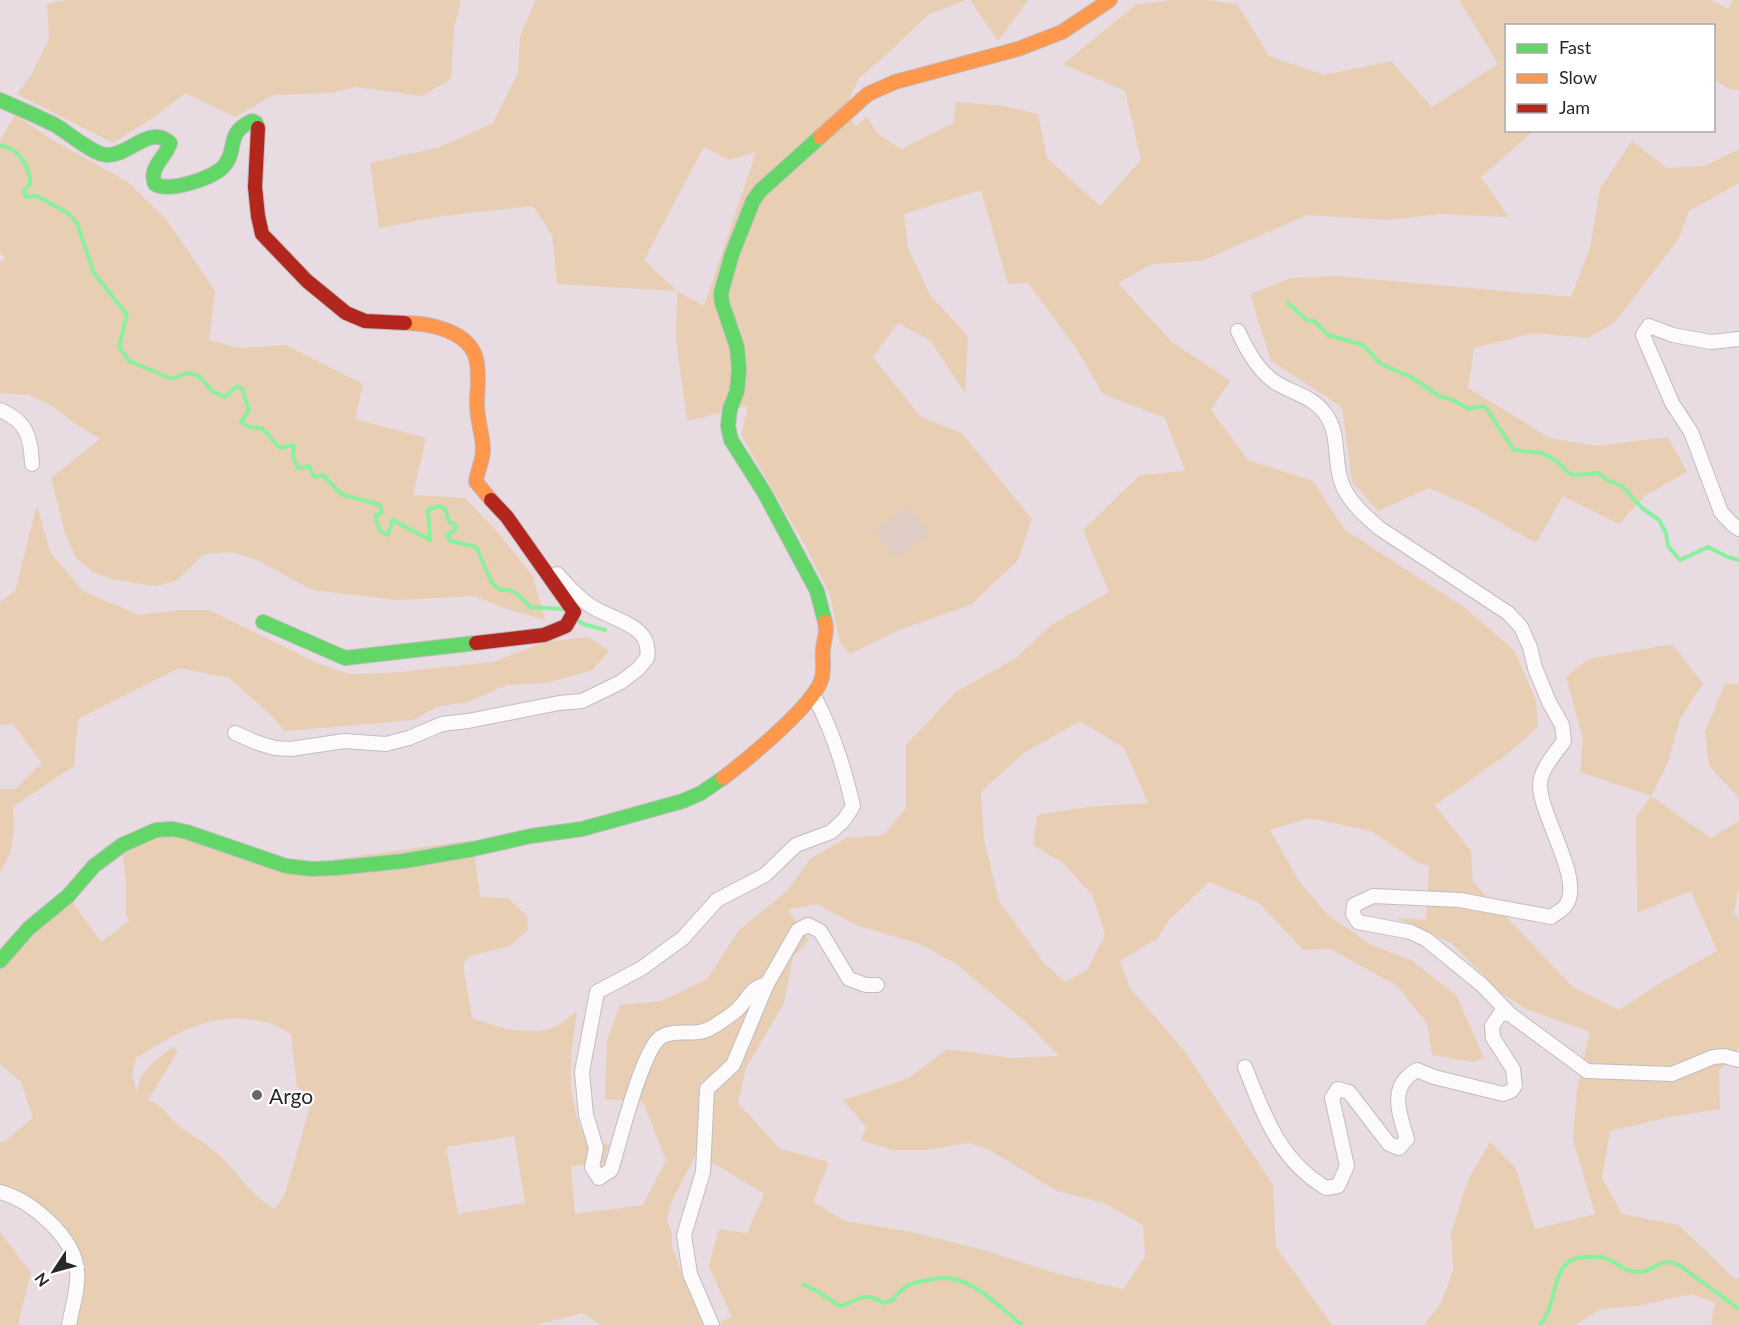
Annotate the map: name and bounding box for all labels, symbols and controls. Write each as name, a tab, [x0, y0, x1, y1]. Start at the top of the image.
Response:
legend	[1505, 24, 1715, 132]
text: Fast	[1559, 36, 1592, 58]
text: Slow	[1559, 66, 1597, 88]
text: Jam	[1559, 96, 1590, 118]
place label: Argo	[269, 1083, 313, 1108]
marker: Argo	[250, 1088, 264, 1102]
north arrow	[24, 1241, 84, 1301]
text: N	[30, 1270, 53, 1291]

